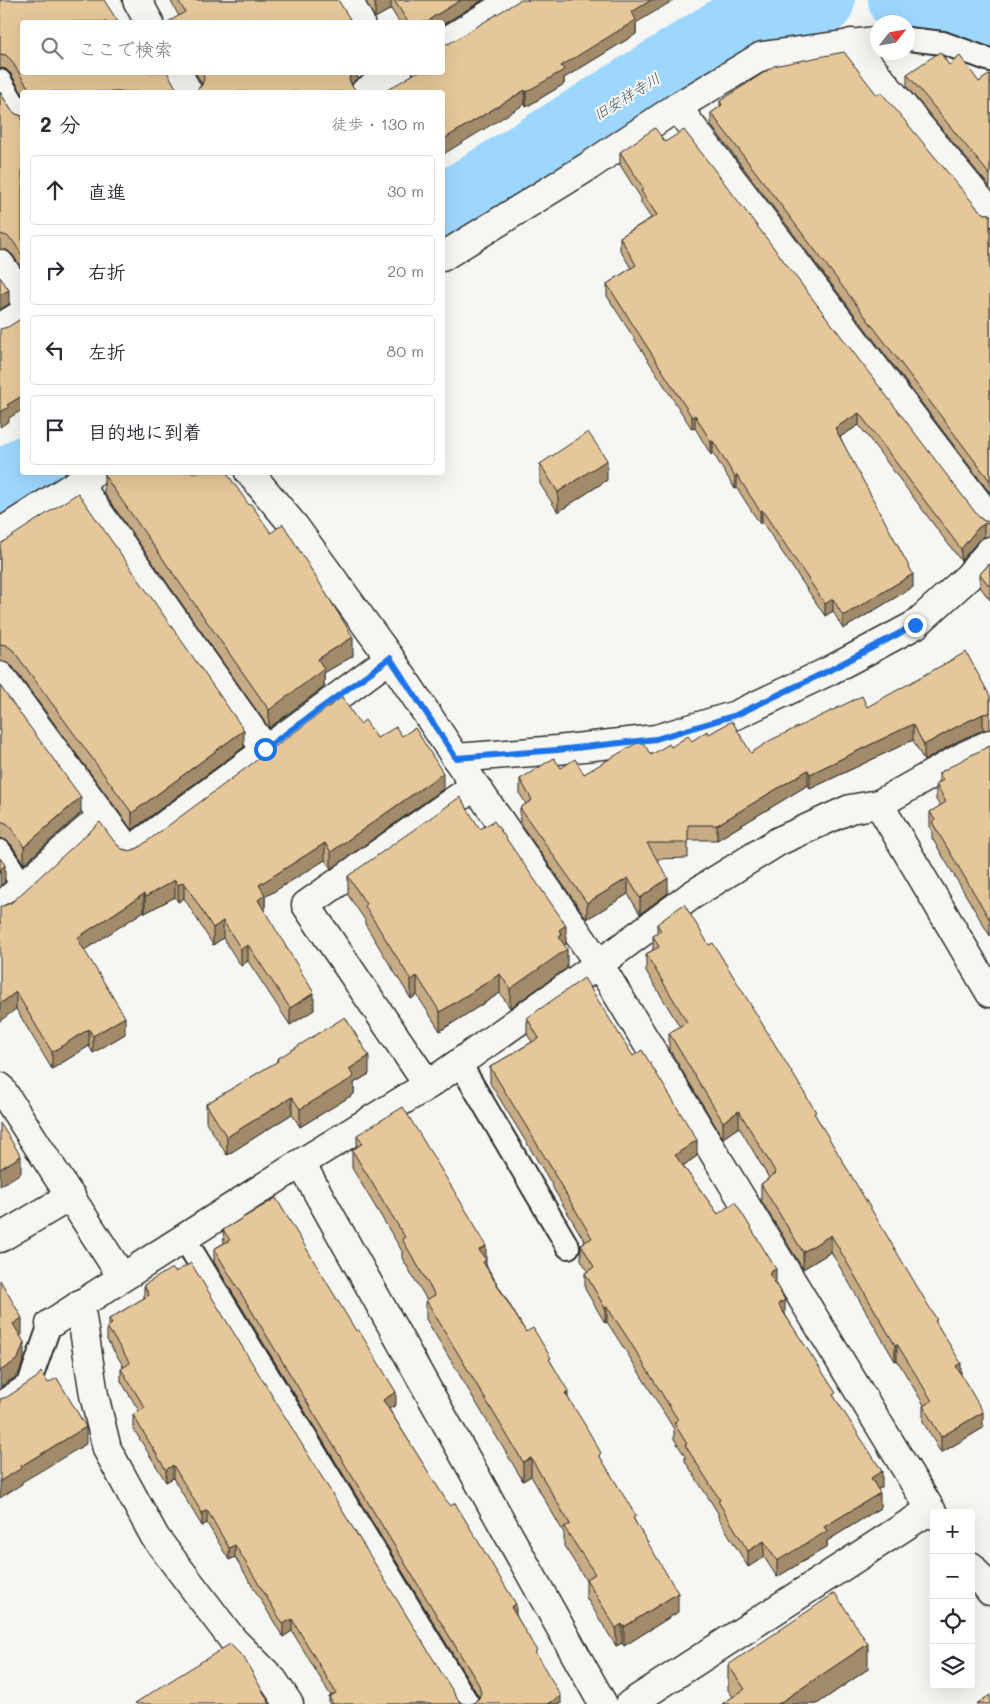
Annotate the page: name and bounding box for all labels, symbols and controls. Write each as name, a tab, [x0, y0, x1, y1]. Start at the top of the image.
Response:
north arrow	[870, 15, 915, 60]
search box	[20, 20, 445, 75]
icon: search	[38, 34, 66, 62]
text: ここで検索	[78, 36, 173, 61]
water label: 旧安祥寺川	[589, 68, 664, 125]
text: 2 分	[40, 110, 80, 137]
text: 徒歩 · 130 m	[332, 113, 425, 134]
icon: ahead	[41, 176, 69, 204]
text: 直進	[88, 179, 126, 204]
text: 30 m	[387, 180, 424, 201]
icon: right	[41, 256, 69, 284]
text: 右折	[88, 259, 126, 284]
text: 20 m	[387, 260, 424, 281]
icon: left	[41, 336, 69, 364]
text: 左折	[88, 339, 126, 364]
text: 80 m	[387, 340, 424, 361]
icon: arrive	[41, 416, 69, 444]
text: 目的地に到着	[88, 419, 202, 444]
route end	[904, 614, 927, 637]
route start	[254, 738, 277, 761]
map controls	[930, 1509, 975, 1689]
button: +	[930, 1509, 975, 1554]
button: −	[930, 1554, 975, 1599]
button: locate	[930, 1599, 975, 1644]
button: layers	[930, 1644, 975, 1689]

